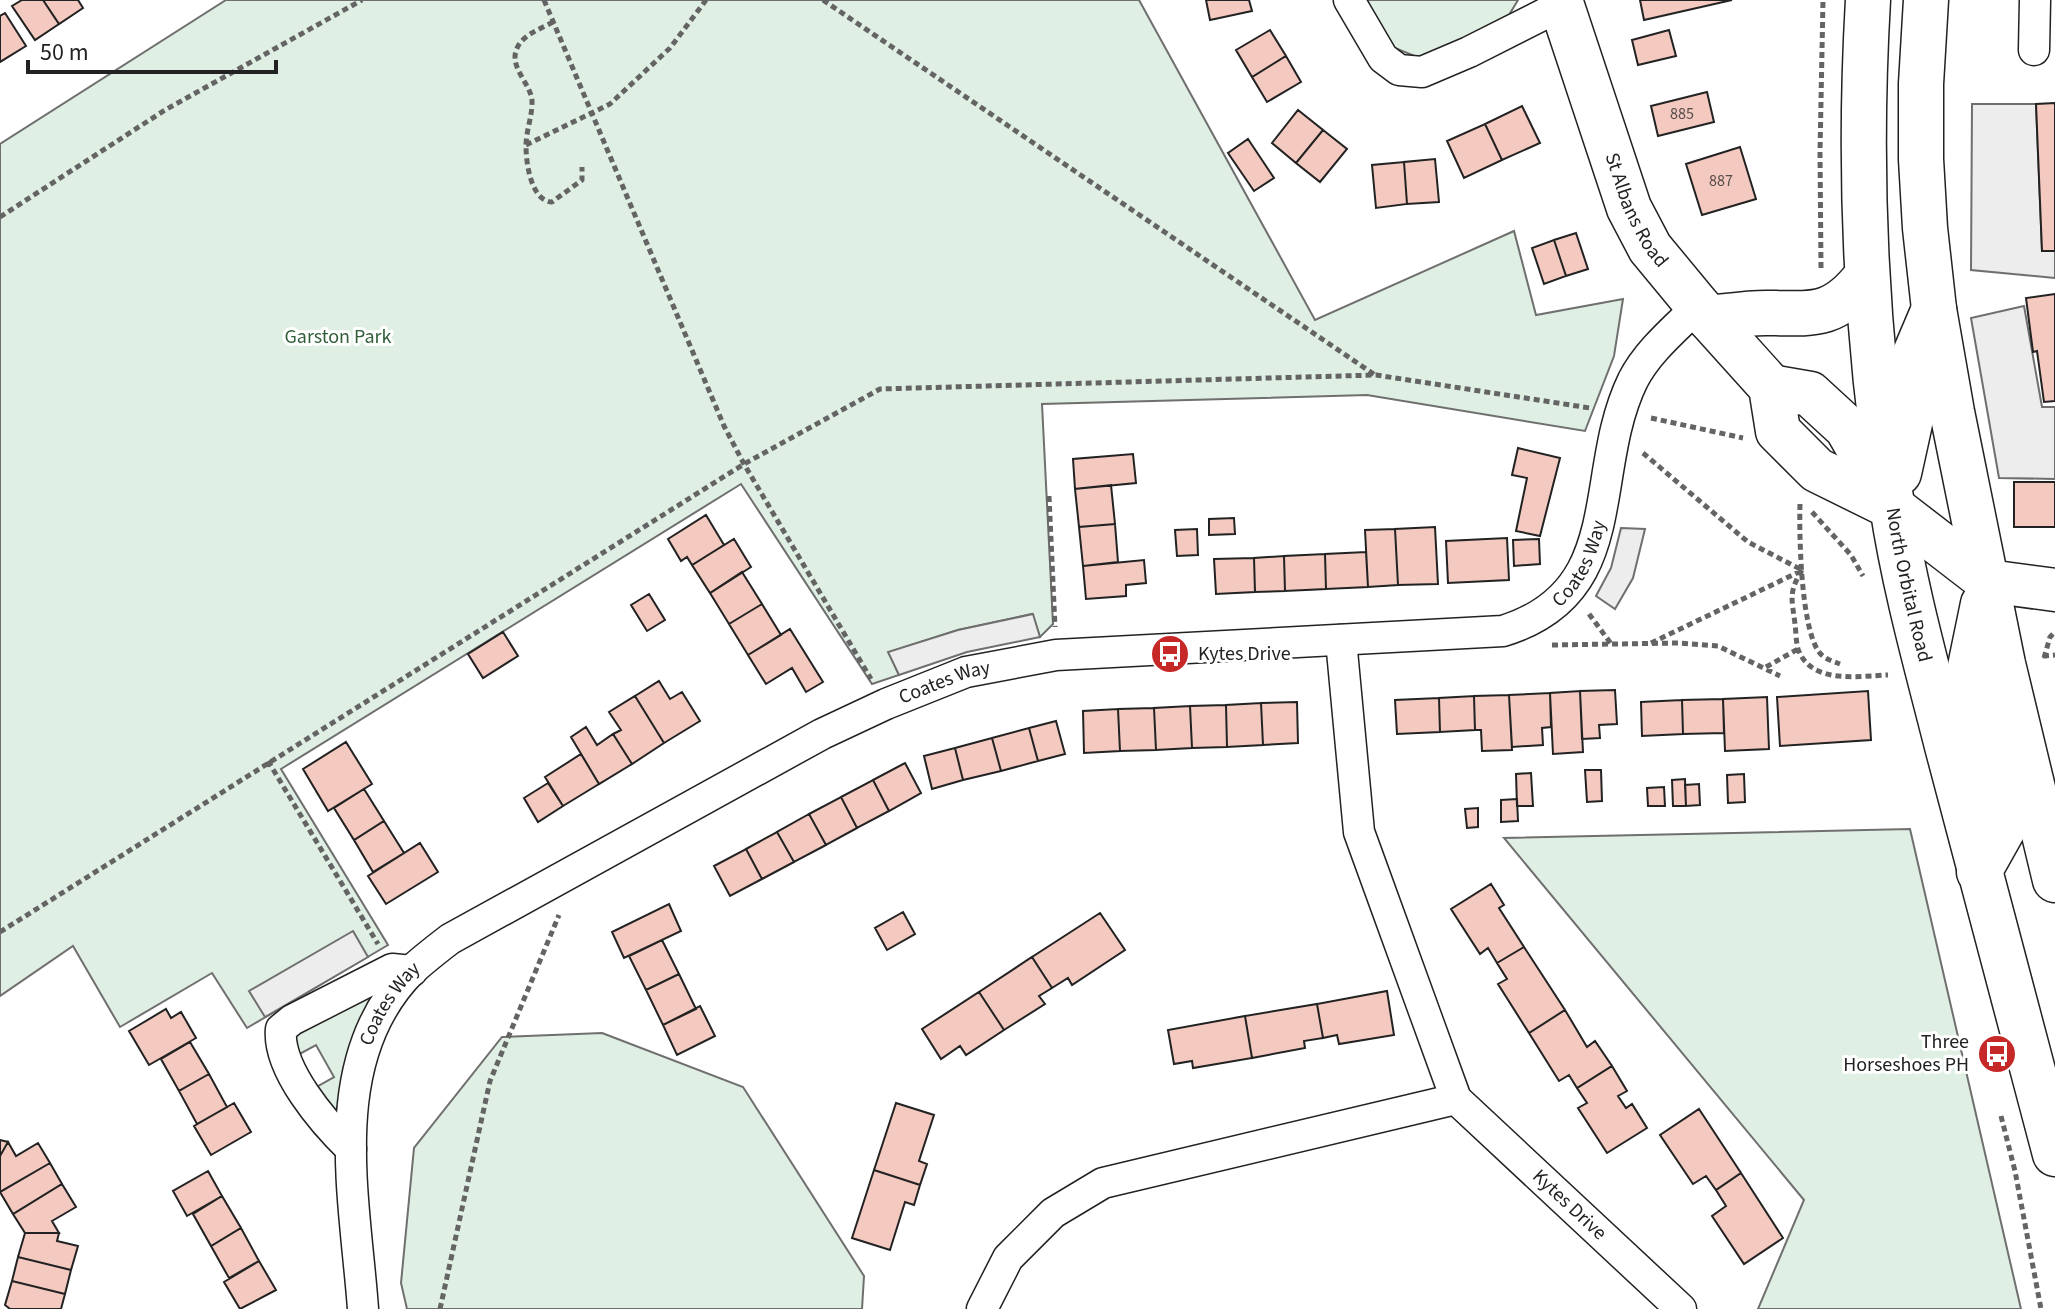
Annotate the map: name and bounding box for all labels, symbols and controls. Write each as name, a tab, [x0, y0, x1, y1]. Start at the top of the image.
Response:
scale bar	[28, 24, 276, 74]
text: 50 m	[40, 35, 89, 70]
house number: 885	[1670, 103, 1694, 125]
street label: St Albans Road	[1598, 149, 1675, 274]
house number: 887	[1709, 170, 1733, 192]
park label: Garston Park	[285, 323, 392, 351]
street label: North Orbital Road	[1879, 506, 1939, 665]
street label: Coates Way	[1546, 517, 1613, 614]
bus stop icon: Kytes Drive	[1149, 633, 1191, 675]
place label: Kytes Drive	[1198, 640, 1291, 668]
street label: Coates Way	[895, 654, 993, 711]
street label: Coates Way	[352, 955, 427, 1050]
place label: Three Horseshoes PH	[1843, 1028, 1969, 1079]
bus stop icon: Three Horseshoes PH	[1976, 1033, 2018, 1075]
street label: Kytes Drive	[1526, 1163, 1613, 1247]

